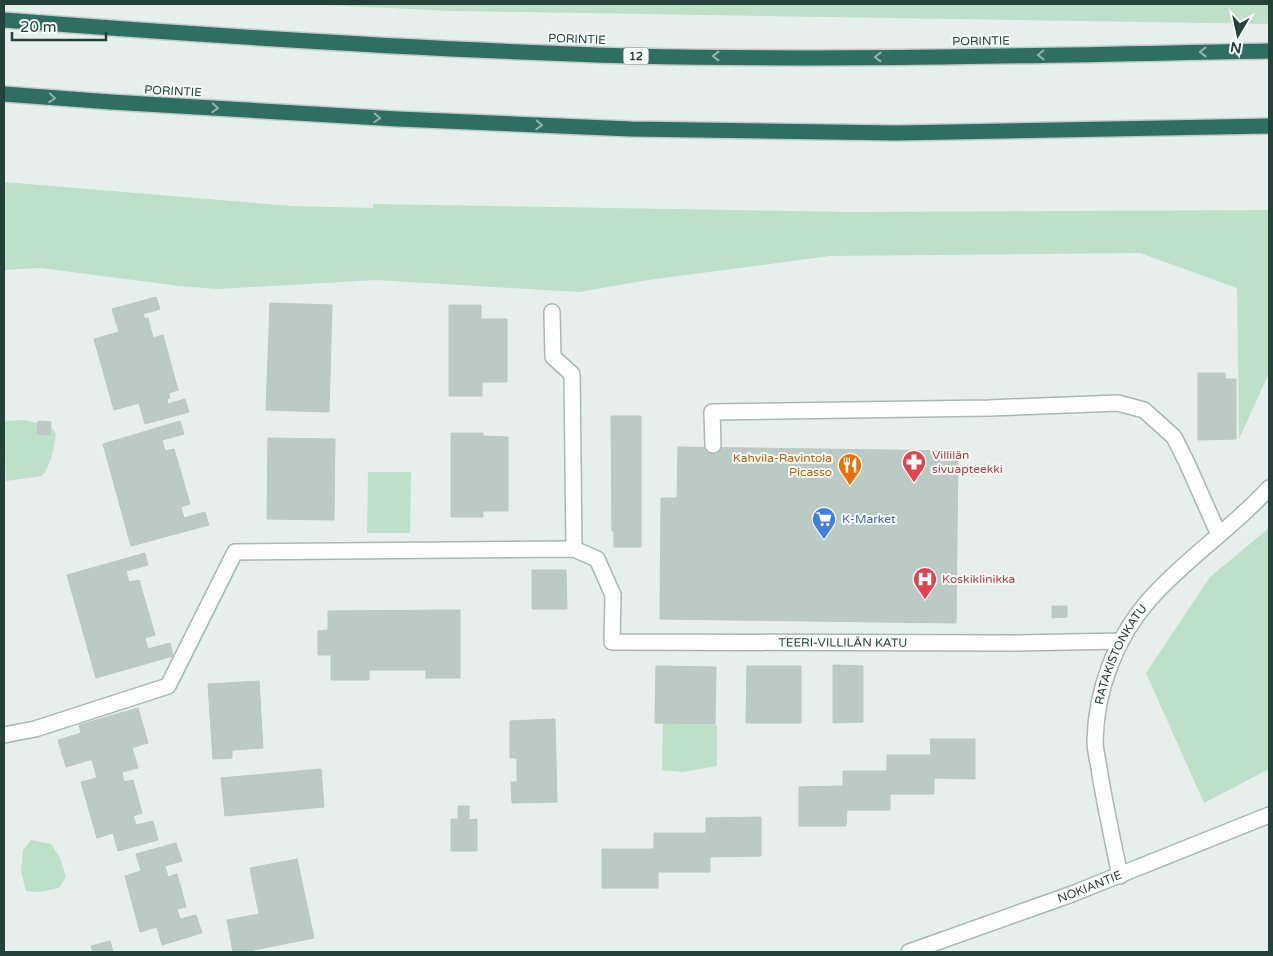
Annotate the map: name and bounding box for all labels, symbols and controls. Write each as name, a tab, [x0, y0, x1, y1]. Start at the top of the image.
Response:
scale bar	[12, 10, 106, 42]
north arrow	[1213, 10, 1263, 60]
text: 20 m	[20, 18, 57, 36]
street label: PORINTIE	[548, 31, 606, 47]
street label: PORINTIE	[952, 33, 1010, 49]
text: N	[1229, 38, 1243, 57]
one-way arrow	[1199, 47, 1206, 57]
road number: 12	[624, 48, 648, 64]
one-way arrow	[1036, 50, 1044, 60]
one-way arrow	[711, 51, 719, 61]
one-way arrow	[874, 52, 882, 62]
street label: PORINTIE	[144, 82, 203, 100]
one-way arrow	[49, 92, 57, 103]
one-way arrow	[211, 103, 219, 114]
one-way arrow	[373, 112, 381, 123]
one-way arrow	[535, 120, 543, 131]
place label: Villilän sivuapteekki	[932, 448, 1003, 476]
pharmacy icon: Villilän sivuapteekki	[901, 449, 927, 483]
place label: Kahvila-Ravintola Picasso	[733, 451, 832, 479]
restaurant icon: Kahvila-Ravintola Picasso	[837, 452, 863, 486]
supermarket icon: K-Market	[811, 506, 837, 540]
place label: K-Market	[842, 512, 896, 526]
hospital icon: Koskiklinikka	[912, 566, 938, 600]
place label: Koskiklinikka	[942, 572, 1015, 586]
street label: RATAKISTONKATU	[1092, 601, 1150, 706]
street label: TEERI-VILLILÄN KATU	[778, 635, 907, 650]
street label: NOKIANTIE	[1056, 868, 1124, 906]

